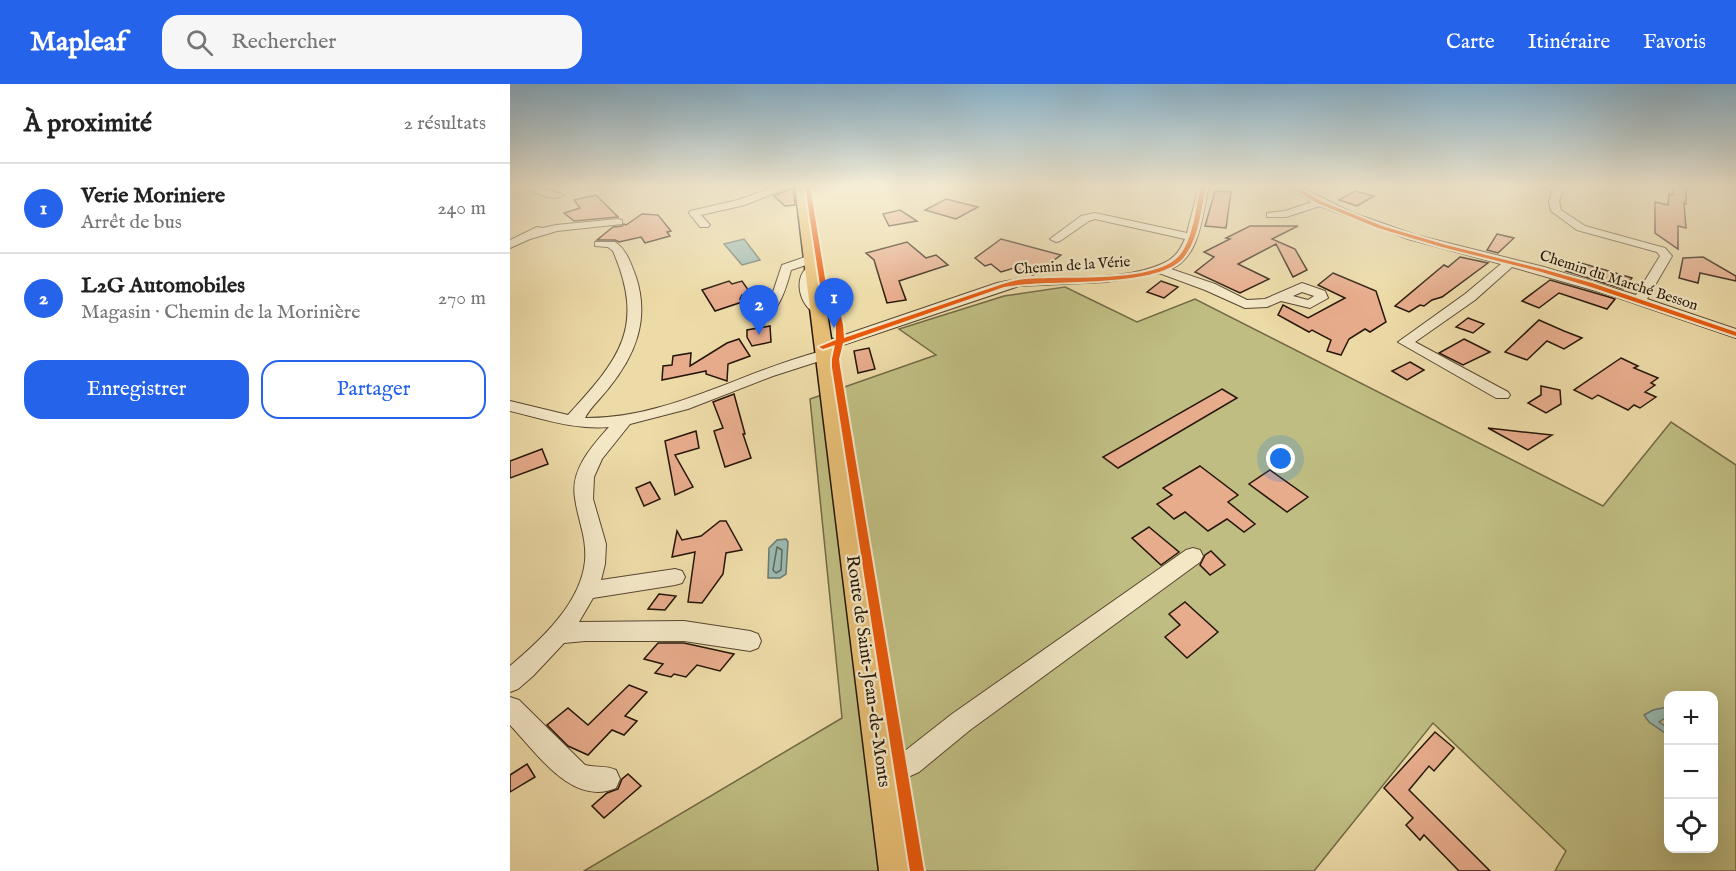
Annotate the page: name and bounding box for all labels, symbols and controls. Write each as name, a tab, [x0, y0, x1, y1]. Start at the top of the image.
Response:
search box	[162, 15, 582, 69]
text: Mapleaf	[30, 25, 126, 60]
icon: search	[183, 26, 216, 59]
text: Rechercher	[231, 28, 336, 56]
text: Carte	[1446, 29, 1495, 56]
text: Itinéraire	[1528, 29, 1610, 56]
text: Favoris	[1643, 29, 1706, 56]
text: À proximité	[24, 107, 152, 140]
text: 2 résultats	[403, 111, 486, 136]
text: Verie Moriniere	[81, 182, 225, 210]
text: 1	[40, 196, 47, 221]
text: 240 m	[437, 196, 486, 221]
text: Arrêt de bus	[81, 210, 182, 235]
street label: Chemin du Marché Besson	[1537, 246, 1700, 315]
street label: Chemin de la Vérie	[1013, 252, 1131, 279]
text: L2G Automobiles	[81, 272, 245, 300]
pin: 1	[814, 278, 854, 328]
text: 2	[39, 286, 48, 311]
text: 270 m	[438, 286, 486, 311]
pin: 2	[740, 286, 778, 335]
text: Magasin · Chemin de la Morinière	[81, 300, 360, 325]
button: Enregistrer	[24, 360, 249, 419]
button: Partager	[261, 360, 486, 419]
your location	[1266, 444, 1295, 473]
street label: Route de Saint-Jean-de-Monts	[840, 554, 895, 789]
map controls	[1664, 691, 1718, 853]
button: +	[1664, 691, 1718, 745]
button: −	[1664, 745, 1718, 799]
button: locate	[1664, 799, 1718, 853]

